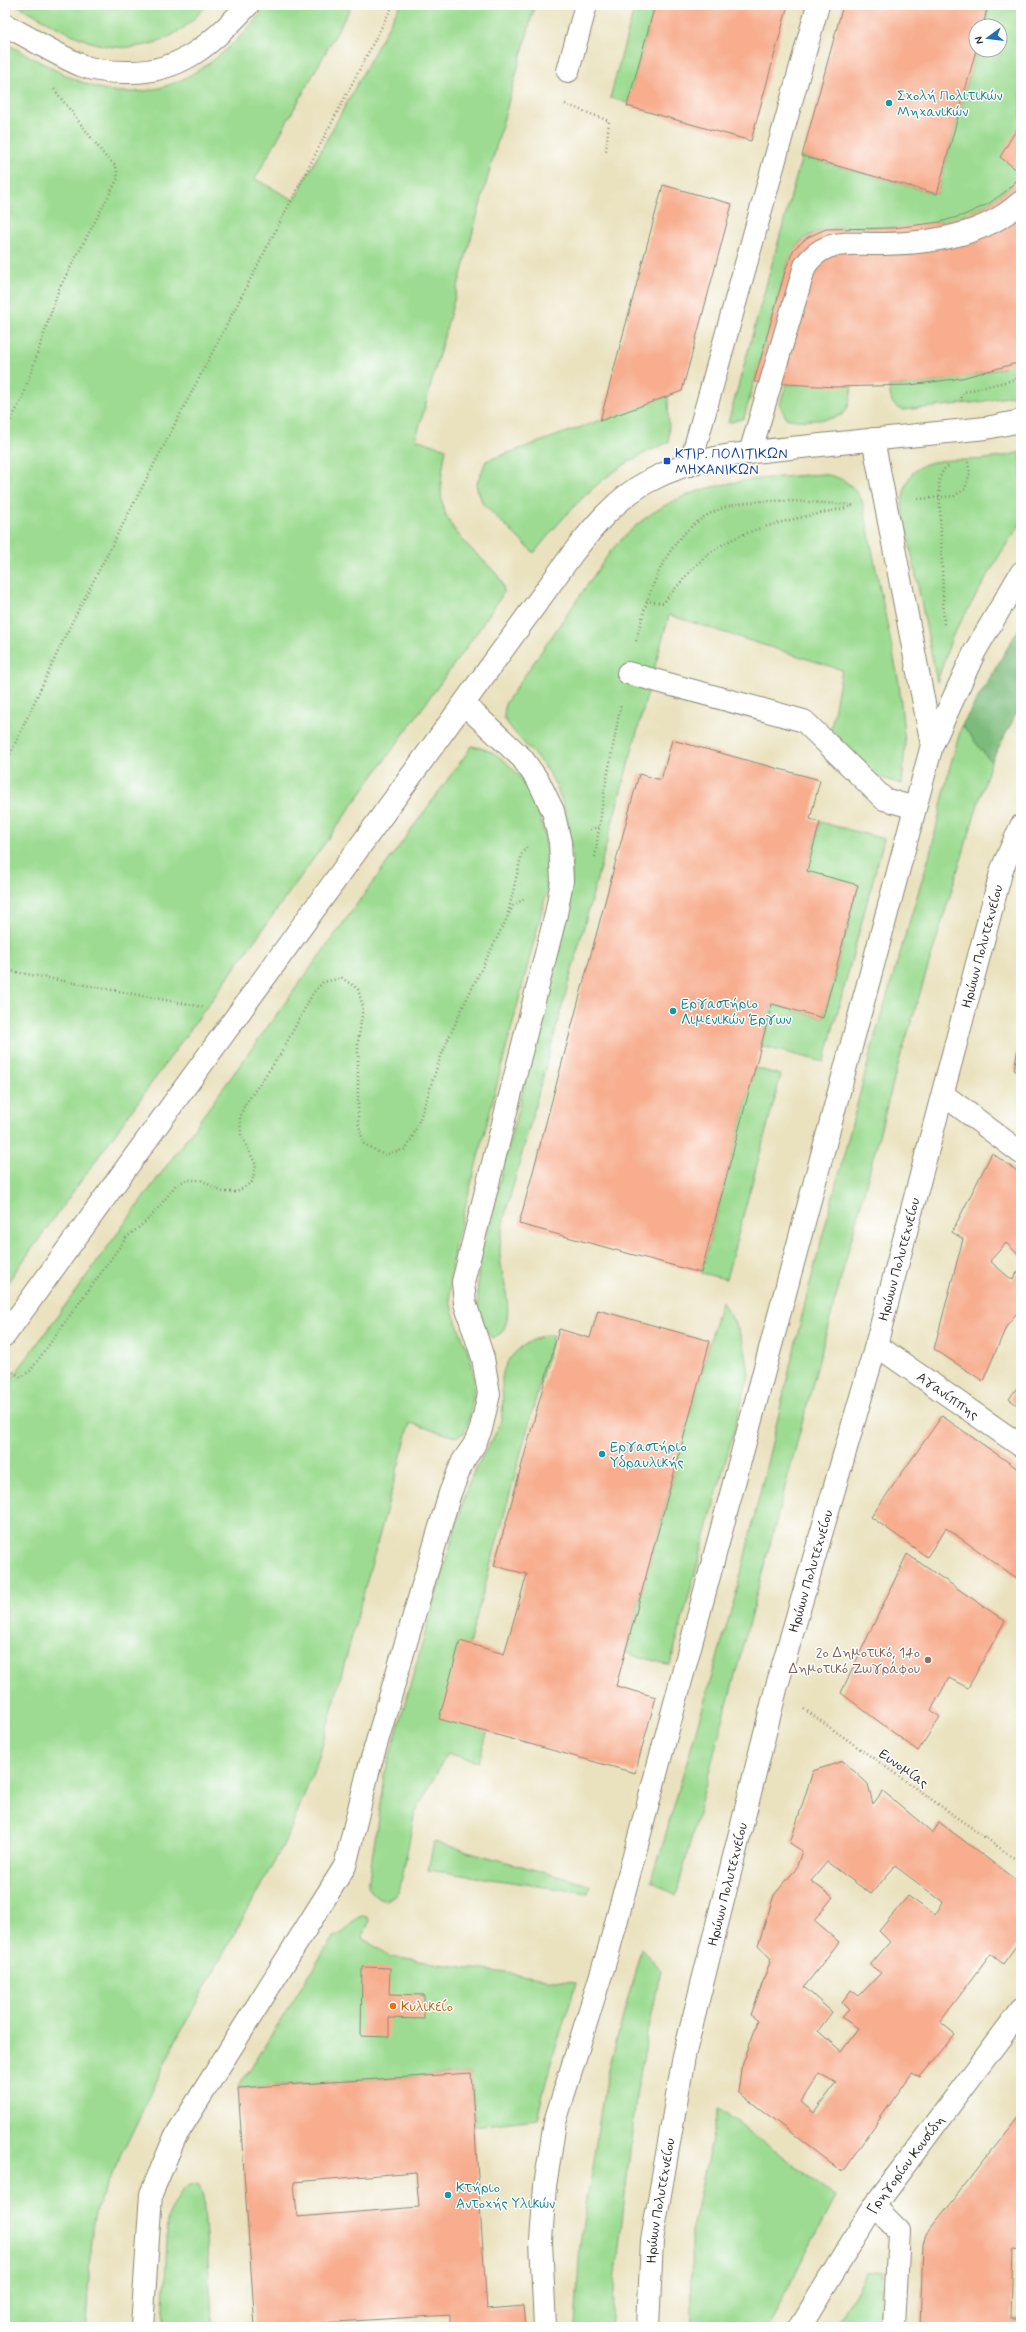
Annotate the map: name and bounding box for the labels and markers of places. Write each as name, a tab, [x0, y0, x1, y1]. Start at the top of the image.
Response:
place label: Σχολή Πολιτικών Μηχανικών	[897, 87, 1003, 121]
marker: Σχολή Πολιτικών Μηχανικών	[884, 98, 894, 108]
place label: ΚΤΙΡ. ΠΟΛΙΤΙΚΩΝ ΜΗΧΑΝΙΚΩΝ	[675, 445, 788, 479]
marker: ΚΤΙΡ. ΠΟΛΙΤΙΚΩΝ ΜΗΧΑΝΙΚΩΝ	[662, 456, 672, 466]
place label: Εργαστήριο Λιμενικών Έργων	[681, 995, 791, 1029]
marker: Εργαστήριο Λιμενικών Έργων	[668, 1006, 678, 1016]
place label: Εργαστήριο Υδραυλικής	[610, 1438, 687, 1472]
marker: Εργαστήριο Υδραυλικής	[597, 1449, 607, 1459]
place label: 2ο Δημοτικό, 14ο Δημοτικό Ζωγράφου	[789, 1644, 920, 1678]
marker: 2ο Δημοτικό, 14ο Δημοτικό Ζωγράφου	[923, 1655, 933, 1665]
place label: Κυλικείο	[401, 1998, 453, 2016]
marker: Κυλικείο	[388, 2001, 398, 2011]
place label: Κτήριο Αντοχής Υλικών	[456, 2179, 555, 2213]
marker: Κτήριο Αντοχής Υλικών	[443, 2190, 453, 2200]

